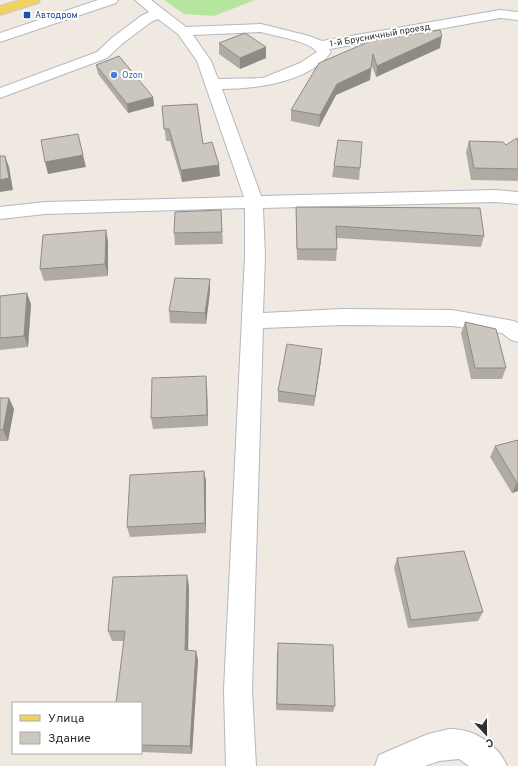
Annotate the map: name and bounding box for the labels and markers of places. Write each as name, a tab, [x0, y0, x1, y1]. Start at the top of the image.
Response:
marker: Автодром	[22, 10, 32, 20]
place label: Автодром	[35, 10, 78, 21]
marker: Ozon	[109, 70, 119, 80]
place label: Ozon	[122, 70, 143, 81]

